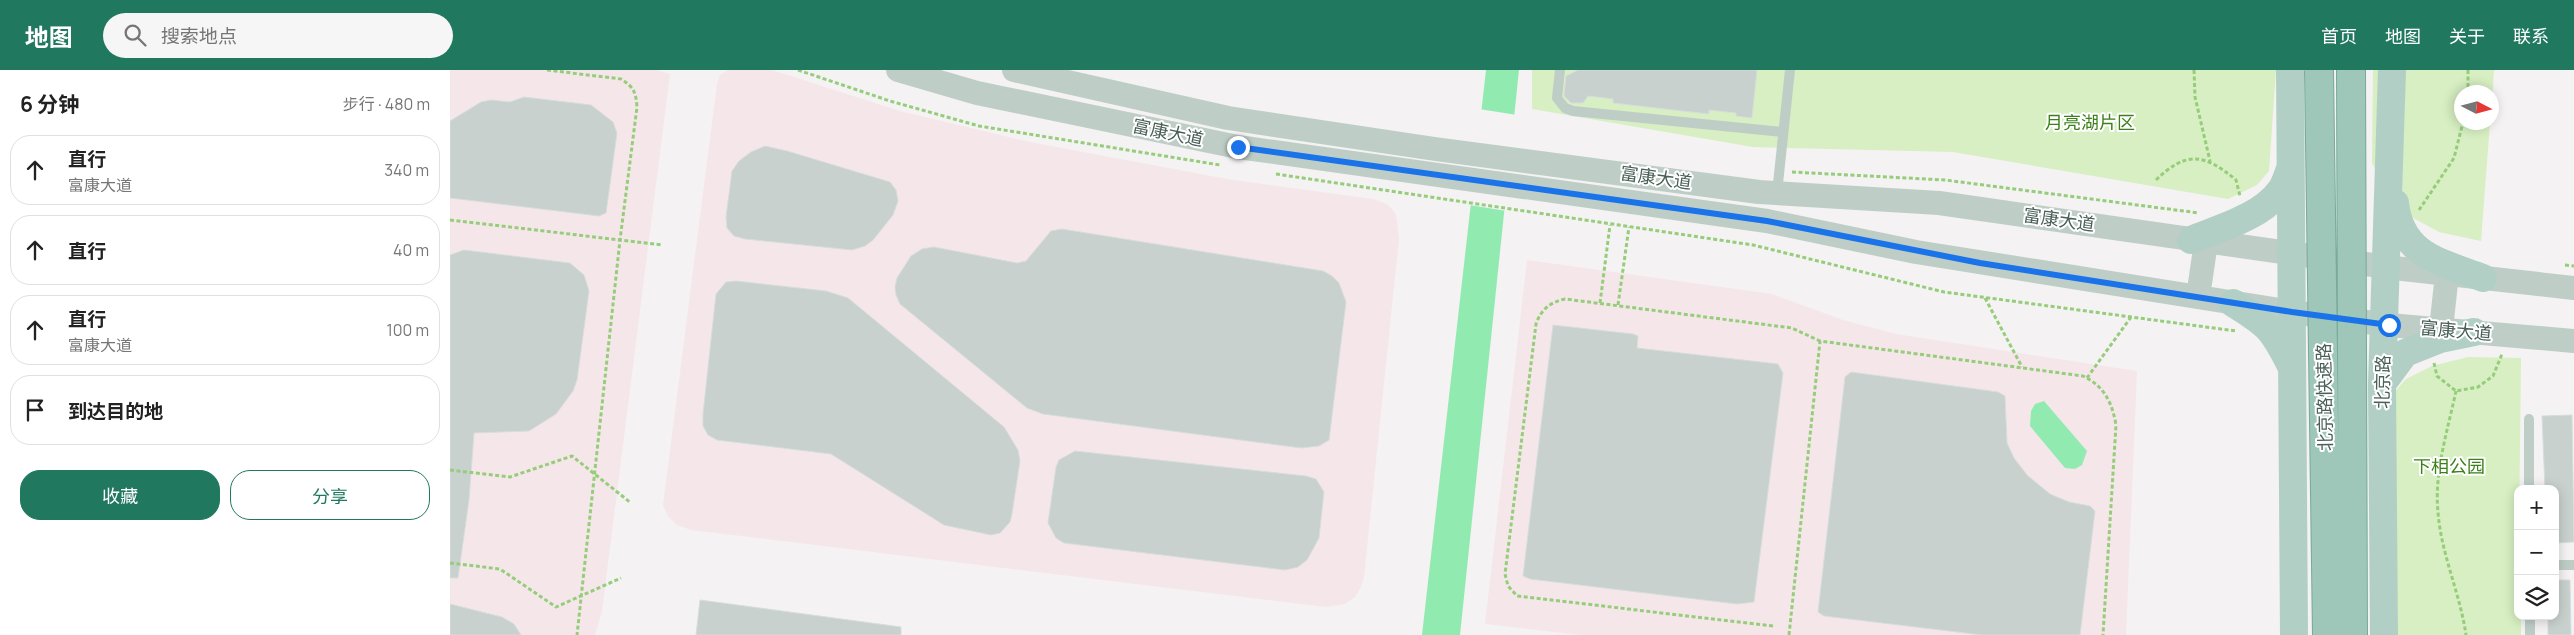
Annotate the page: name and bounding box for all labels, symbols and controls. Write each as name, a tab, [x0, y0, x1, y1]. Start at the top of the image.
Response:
search box	[103, 13, 453, 58]
text: 地图	[25, 20, 73, 53]
icon: search	[121, 21, 149, 49]
text: 搜索地点	[161, 23, 237, 49]
text: 首页	[2321, 24, 2357, 48]
text: 地图	[2385, 24, 2421, 48]
text: 关于	[2449, 24, 2485, 48]
text: 联系	[2513, 24, 2549, 48]
north arrow	[2454, 85, 2499, 130]
text: 6 分钟	[20, 90, 79, 118]
text: 步行 · 480 m	[343, 93, 430, 115]
park label: 月亮湖片区	[2045, 110, 2135, 134]
street label: 富康大道	[1130, 113, 1206, 151]
route end	[1227, 136, 1250, 159]
text: 直行	[68, 146, 106, 172]
icon: ahead	[21, 156, 49, 184]
text: 340 m	[384, 159, 429, 181]
street label: 富康大道	[1619, 160, 1693, 194]
text: 富康大道	[68, 174, 132, 196]
street label: 富康大道	[2022, 202, 2096, 236]
icon: ahead	[21, 236, 49, 264]
text: 直行	[68, 238, 106, 264]
text: 40 m	[393, 239, 429, 261]
text: 直行	[68, 306, 106, 332]
route start	[2378, 314, 2401, 337]
street label: 富康大道	[2419, 315, 2493, 345]
icon: ahead	[21, 316, 49, 344]
text: 100 m	[386, 319, 429, 341]
text: 富康大道	[68, 334, 132, 356]
street label: 北京路快速路	[2311, 343, 2337, 451]
street label: 北京路	[2370, 355, 2394, 409]
icon: arrive	[21, 396, 49, 424]
text: 到达目的地	[68, 398, 163, 424]
park label: 下相公园	[2413, 454, 2485, 478]
button: 收藏	[20, 470, 220, 520]
button: 分享	[230, 470, 430, 520]
map controls	[2514, 485, 2559, 620]
button: +	[2514, 485, 2559, 530]
button: −	[2514, 530, 2559, 575]
button: layers	[2514, 575, 2559, 620]

